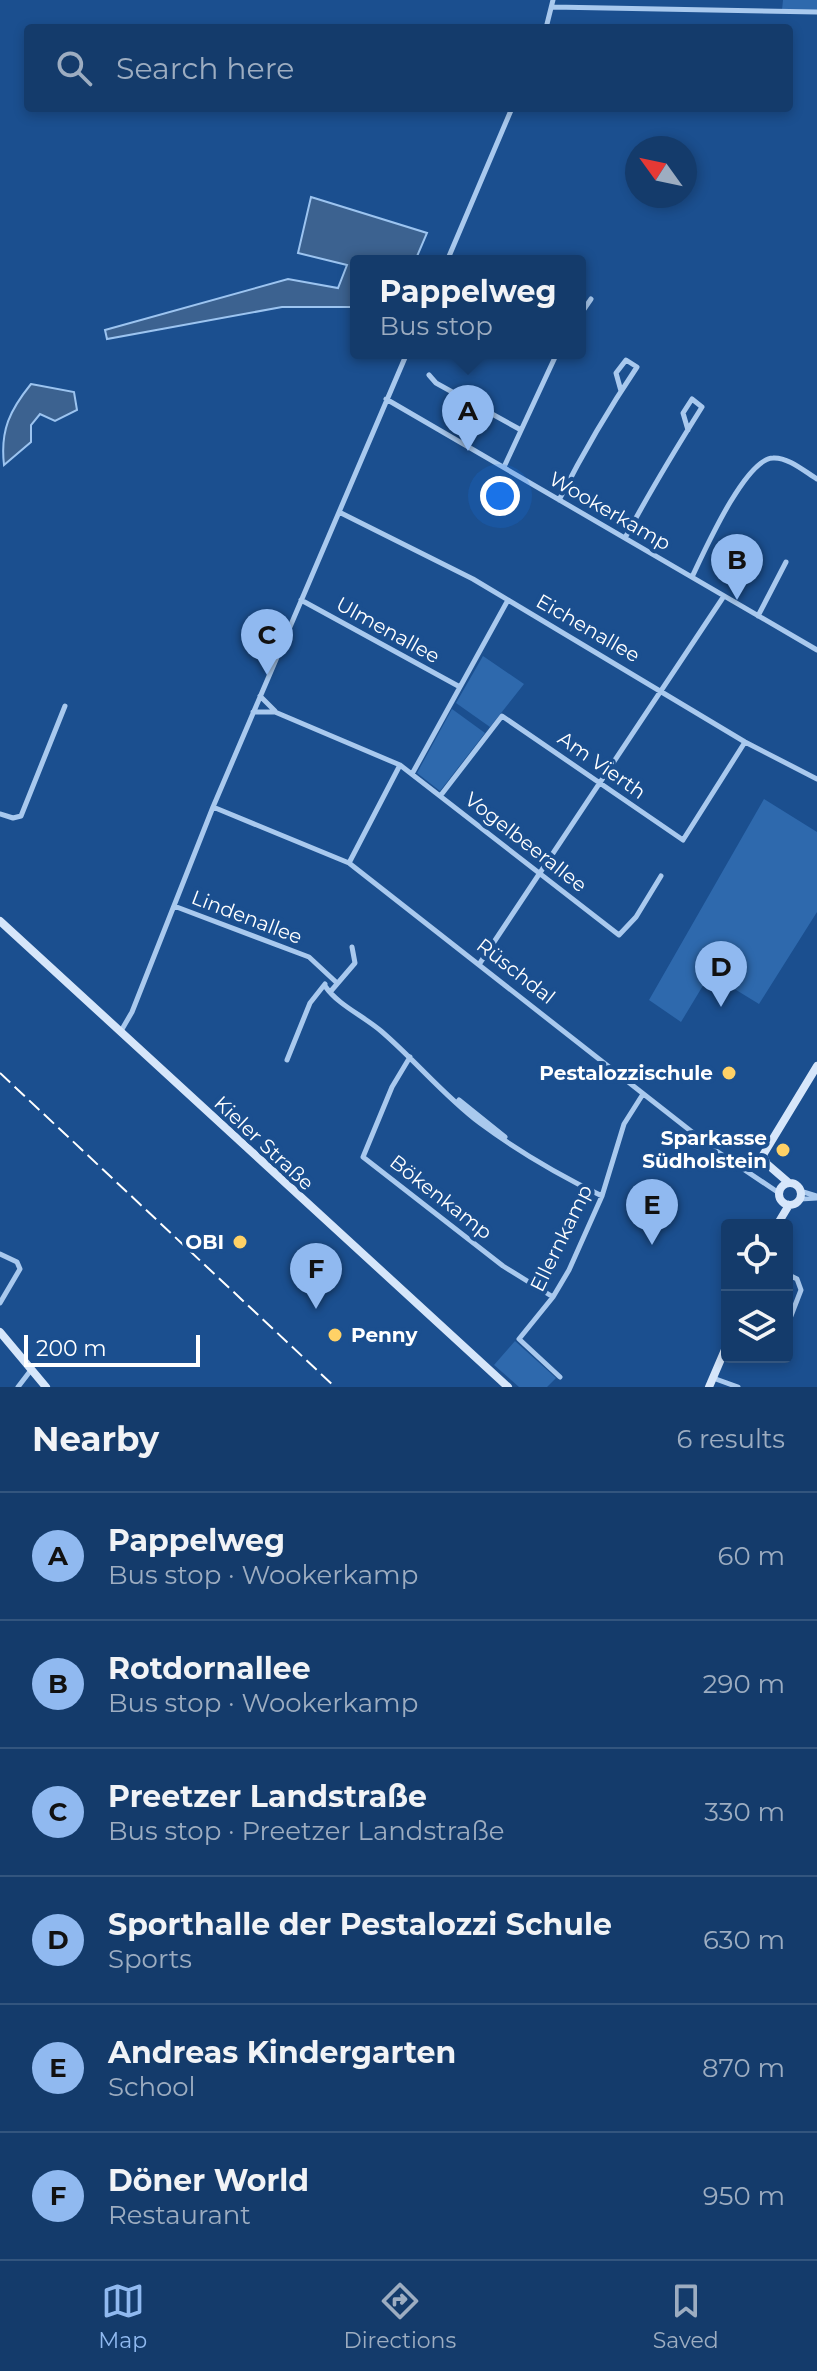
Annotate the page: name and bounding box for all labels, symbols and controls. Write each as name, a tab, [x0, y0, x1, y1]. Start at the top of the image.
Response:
search box	[24, 24, 793, 112]
icon: search	[52, 46, 96, 90]
text: Search here	[116, 50, 294, 87]
north arrow	[625, 136, 697, 208]
popup	[350, 255, 586, 359]
text: Pappelweg	[380, 273, 556, 310]
text: Bus stop	[380, 310, 493, 342]
pin: A	[442, 385, 494, 451]
street label: Wookerkamp	[545, 467, 675, 555]
your location	[480, 476, 520, 516]
pin: B	[711, 534, 763, 600]
street label: Eichenallee	[532, 589, 644, 667]
street label: Ulmenallee	[332, 592, 444, 668]
pin: C	[241, 609, 293, 675]
street label: Am Vierth	[553, 726, 651, 804]
street label: Vogelbeerallee	[460, 787, 592, 897]
street label: Lindenallee	[188, 885, 306, 949]
street label: Rüschdal	[472, 933, 560, 1009]
pin: D	[695, 941, 747, 1007]
place label: Pestalozzischule	[539, 1061, 713, 1085]
marker: Pestalozzischule	[720, 1064, 738, 1082]
street label: Kieler Straße	[209, 1091, 319, 1195]
place label: Sparkasse Südholstein	[642, 1126, 767, 1173]
marker: Sparkasse Südholstein	[774, 1141, 792, 1159]
street label: Bökenkamp	[385, 1150, 497, 1244]
pin: E	[626, 1179, 678, 1245]
street label: Ellernkamp	[525, 1181, 597, 1295]
map controls	[721, 1219, 793, 1363]
button: locate	[721, 1219, 793, 1291]
place label: OBI	[185, 1230, 224, 1254]
marker: OBI	[231, 1233, 249, 1251]
pin: F	[290, 1243, 342, 1309]
button: layers	[721, 1291, 793, 1363]
place label: Penny	[351, 1323, 418, 1347]
marker: Penny	[326, 1326, 344, 1344]
scale bar	[24, 1331, 200, 1367]
text: 200 m	[36, 1335, 107, 1362]
text: Nearby	[32, 1418, 159, 1460]
text: 6 results	[676, 1423, 785, 1455]
text: Pappelweg	[108, 1522, 285, 1559]
text: A	[48, 1540, 68, 1572]
text: 60 m	[718, 1540, 785, 1572]
text: Bus stop · Wookerkamp	[108, 1559, 418, 1591]
text: Rotdornallee	[108, 1650, 311, 1687]
text: B	[48, 1668, 68, 1700]
text: 290 m	[703, 1668, 785, 1700]
text: Bus stop · Wookerkamp	[108, 1687, 418, 1719]
text: Preetzer Landstraße	[108, 1778, 427, 1815]
text: C	[49, 1796, 67, 1828]
text: 330 m	[704, 1796, 785, 1828]
text: Bus stop · Preetzer Landstraße	[108, 1815, 504, 1847]
text: Sporthalle der Pestalozzi Schule	[108, 1906, 612, 1943]
text: D	[47, 1924, 69, 1956]
text: 630 m	[703, 1924, 785, 1956]
text: Sports	[108, 1943, 192, 1975]
text: Andreas Kindergarten	[108, 2034, 456, 2071]
text: E	[49, 2052, 67, 2084]
text: 870 m	[702, 2052, 785, 2084]
text: School	[108, 2071, 196, 2103]
text: Döner World	[108, 2162, 309, 2199]
text: F	[50, 2180, 66, 2212]
text: 950 m	[703, 2180, 785, 2212]
text: Restaurant	[108, 2199, 251, 2231]
tab: Map	[98, 2279, 147, 2354]
tab: Directions	[344, 2279, 456, 2354]
tab: Saved	[653, 2279, 719, 2354]

